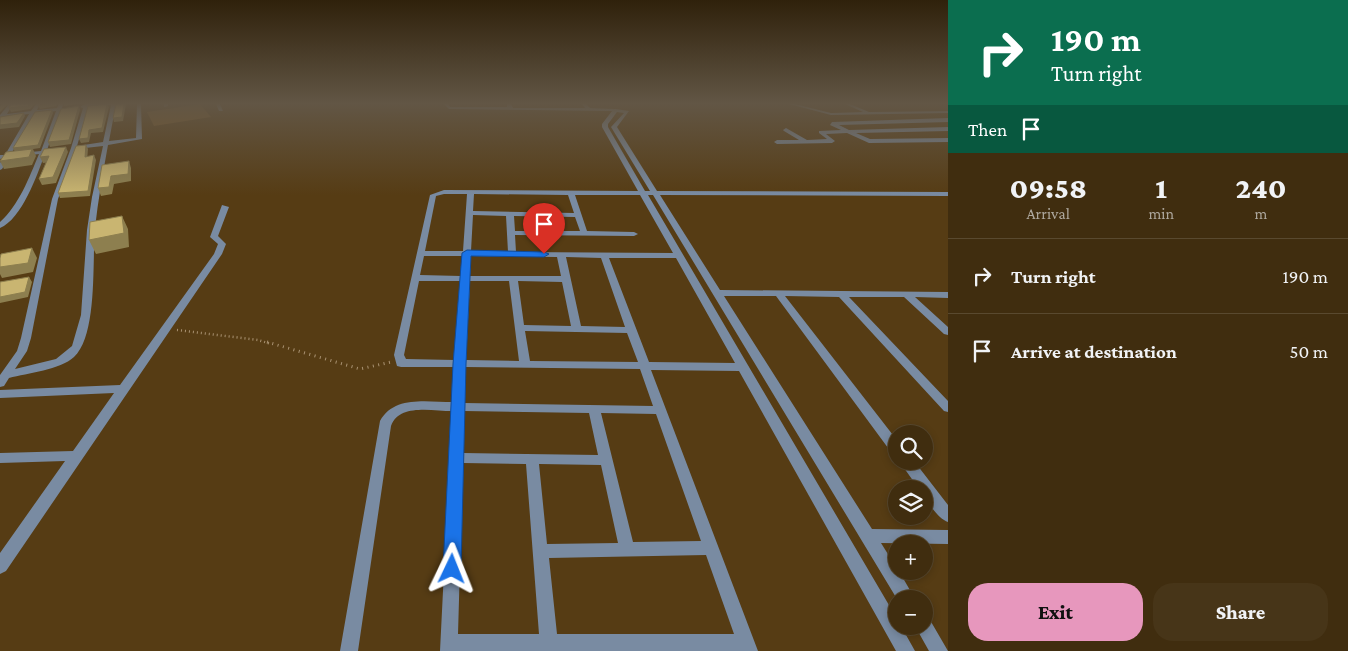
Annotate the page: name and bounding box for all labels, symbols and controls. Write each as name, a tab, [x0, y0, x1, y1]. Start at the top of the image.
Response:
icon: right	[968, 20, 1033, 85]
text: 190 m	[1051, 20, 1141, 59]
text: Turn right	[1051, 61, 1142, 86]
icon: arrive	[1017, 115, 1045, 143]
text: Then	[968, 119, 1007, 140]
text: 09:58	[1010, 171, 1087, 204]
text: 1	[1155, 171, 1167, 204]
text: 240	[1236, 171, 1287, 204]
pin	[523, 203, 565, 254]
text: Arrival	[1026, 205, 1070, 222]
text: min	[1148, 205, 1174, 222]
text: m	[1255, 205, 1267, 222]
icon: arrive	[530, 210, 558, 238]
icon: right	[968, 262, 996, 290]
text: Turn right	[1011, 266, 1096, 287]
text: 190 m	[1282, 266, 1328, 287]
icon: arrive	[968, 337, 996, 365]
text: Arrive at destination	[1011, 341, 1177, 362]
text: 50 m	[1289, 341, 1328, 362]
map controls	[888, 425, 933, 635]
button: search	[888, 425, 933, 470]
button: layers	[888, 480, 933, 525]
button: +	[888, 535, 933, 580]
position arrow	[425, 542, 477, 594]
button: Exit	[968, 583, 1143, 641]
button: Share	[1153, 583, 1328, 641]
button: −	[888, 590, 933, 635]

